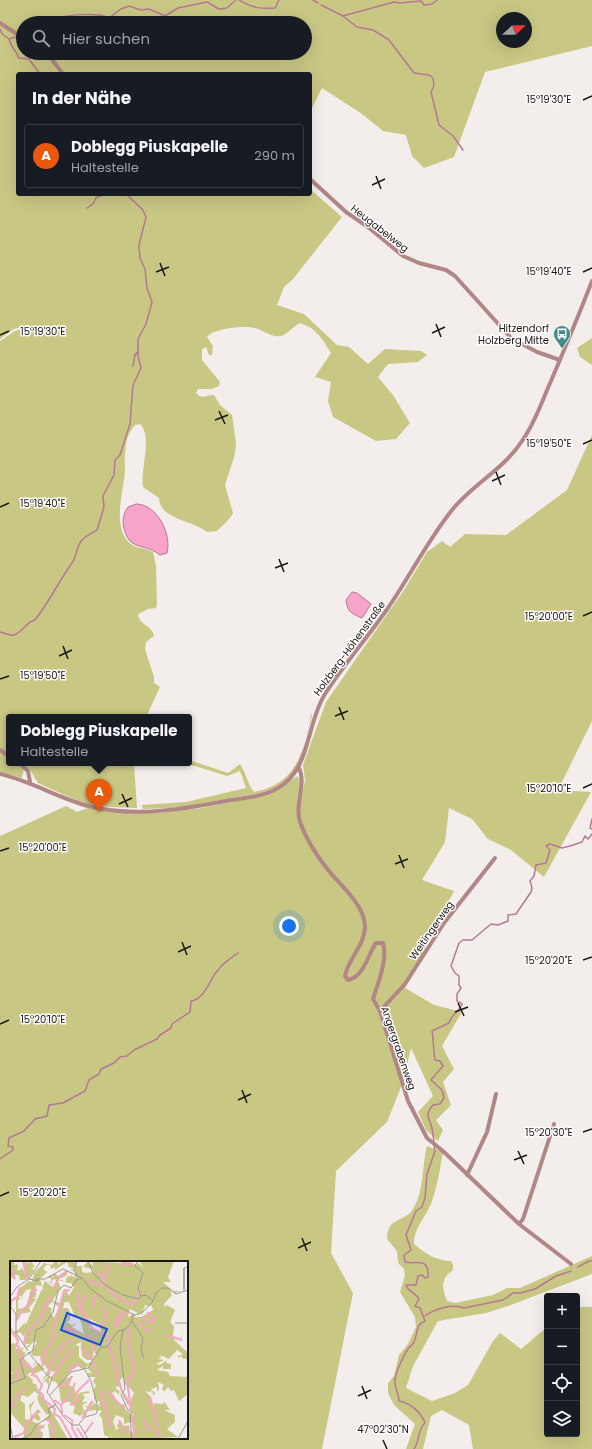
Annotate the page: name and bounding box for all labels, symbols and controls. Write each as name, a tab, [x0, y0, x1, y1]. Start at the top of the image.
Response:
north arrow	[496, 12, 532, 48]
search box	[16, 16, 312, 60]
icon: search	[30, 27, 52, 49]
text: Hier suchen	[62, 28, 150, 49]
text: In der Nähe	[32, 86, 131, 110]
text: 15°19'30"E	[527, 92, 571, 107]
text: Doblegg Piuskapelle	[71, 136, 228, 157]
text: A	[41, 146, 51, 165]
text: 290 m	[254, 146, 295, 165]
text: Haltestelle	[71, 158, 139, 177]
street label: Heugabelweg	[348, 201, 412, 256]
text: 15°19'40"E	[526, 264, 572, 279]
place label: Hitzendorf Holzberg Mitte	[478, 321, 549, 348]
text: 15°19'30"E	[21, 324, 65, 339]
bus stop icon: Hitzendorf Holzberg Mitte	[552, 324, 572, 349]
text: 15°19'50"E	[526, 436, 572, 451]
text: 15°19'40"E	[20, 496, 66, 511]
street label: Holzberg-Höhenstraße	[310, 598, 389, 699]
text: 15°20'00"E	[525, 609, 573, 624]
text: 15°19'50"E	[20, 668, 66, 683]
popup	[6, 714, 192, 766]
text: Doblegg Piuskapelle	[20, 720, 178, 741]
text: Haltestelle	[20, 742, 88, 761]
pin: A	[86, 779, 112, 812]
text: 15°20'10"E	[527, 781, 571, 796]
text: 15°20'00"E	[19, 840, 67, 855]
street label: Weitingerweg	[406, 898, 457, 963]
your location	[279, 916, 299, 936]
text: 15°20'20"E	[525, 953, 573, 968]
street label: Angergrabenweg	[377, 1004, 420, 1092]
text: 15°20'10"E	[21, 1012, 65, 1027]
text: 15°20'30"E	[525, 1125, 573, 1140]
text: 15°20'20"E	[19, 1185, 67, 1200]
inset map	[10, 1261, 188, 1439]
map controls	[544, 1293, 580, 1437]
button: +	[544, 1293, 580, 1329]
button: −	[544, 1329, 580, 1365]
button: locate	[544, 1365, 580, 1401]
button: layers	[544, 1401, 580, 1437]
text: 47°02'30"N	[357, 1422, 409, 1437]

